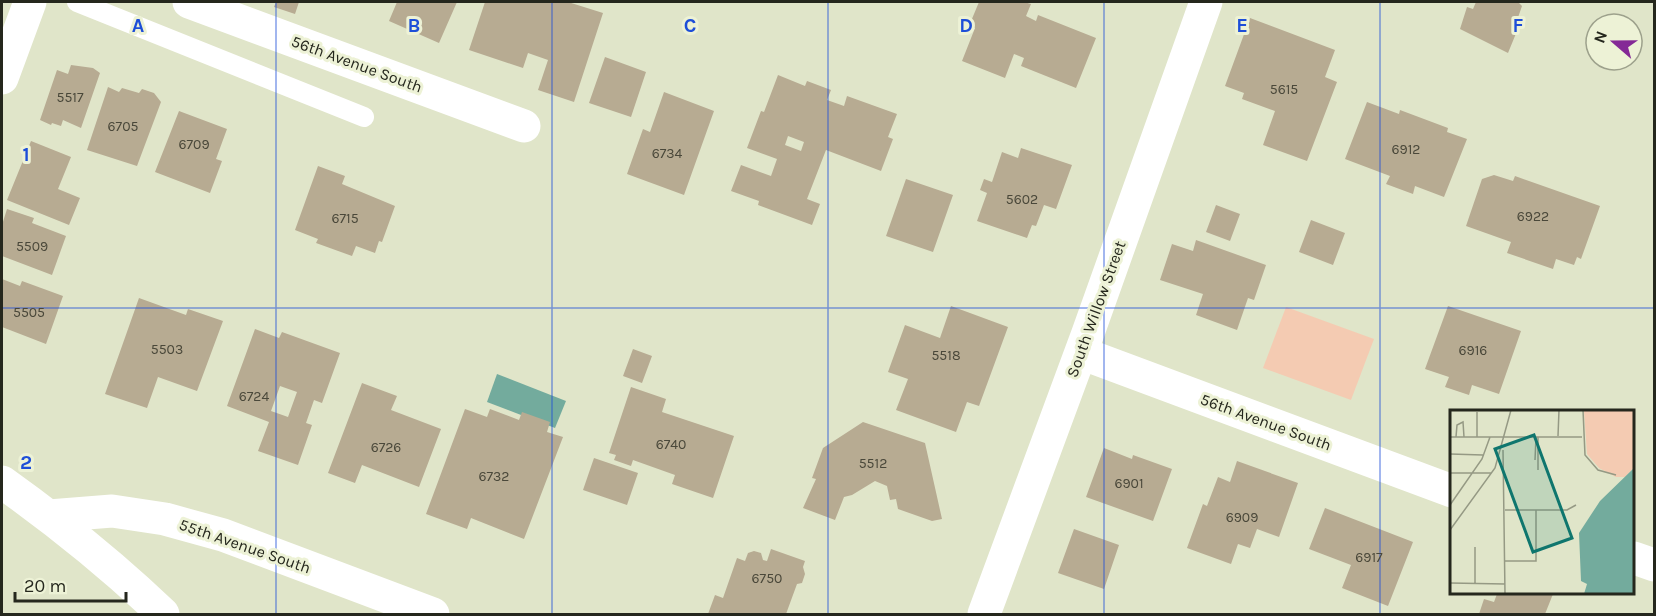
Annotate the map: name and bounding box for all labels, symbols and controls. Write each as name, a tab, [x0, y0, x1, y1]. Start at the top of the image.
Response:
north arrow	[1584, 12, 1644, 72]
text: A	[132, 14, 145, 37]
text: B	[408, 14, 420, 37]
text: C	[684, 14, 696, 37]
text: D	[959, 14, 973, 37]
text: E	[1236, 14, 1248, 37]
text: F	[1513, 14, 1524, 37]
text: N	[1589, 28, 1611, 46]
street label: 56th Avenue South	[289, 31, 425, 97]
house number: 5615	[1270, 81, 1298, 98]
house number: 5517	[56, 89, 84, 106]
house number: 6705	[108, 118, 138, 135]
house number: 6709	[178, 136, 210, 153]
house number: 6912	[1392, 141, 1420, 158]
text: 1	[22, 143, 30, 166]
house number: 6734	[652, 145, 683, 162]
house number: 5602	[1006, 191, 1038, 208]
house number: 6922	[1517, 208, 1549, 225]
house number: 6715	[331, 210, 359, 227]
house number: 5509	[16, 238, 48, 255]
street label: South Willow Street	[1063, 238, 1129, 380]
house number: 5505	[13, 304, 45, 321]
house number: 5503	[151, 341, 183, 358]
house number: 6916	[1459, 342, 1487, 359]
house number: 5518	[931, 347, 961, 364]
house number: 6724	[239, 388, 269, 405]
street label: 56th Avenue South	[1198, 389, 1334, 455]
inset map	[1450, 410, 1635, 595]
house number: 6740	[656, 436, 686, 453]
house number: 6726	[371, 439, 401, 456]
text: 2	[20, 451, 32, 474]
house number: 5512	[859, 455, 887, 472]
house number: 6732	[479, 468, 509, 485]
house number: 6901	[1114, 475, 1144, 492]
house number: 6909	[1226, 509, 1258, 526]
street label: 55th Avenue South	[177, 515, 313, 577]
house number: 6917	[1355, 549, 1383, 566]
scale bar	[15, 565, 126, 603]
house number: 6750	[752, 570, 782, 587]
text: 20 m	[24, 575, 66, 597]

